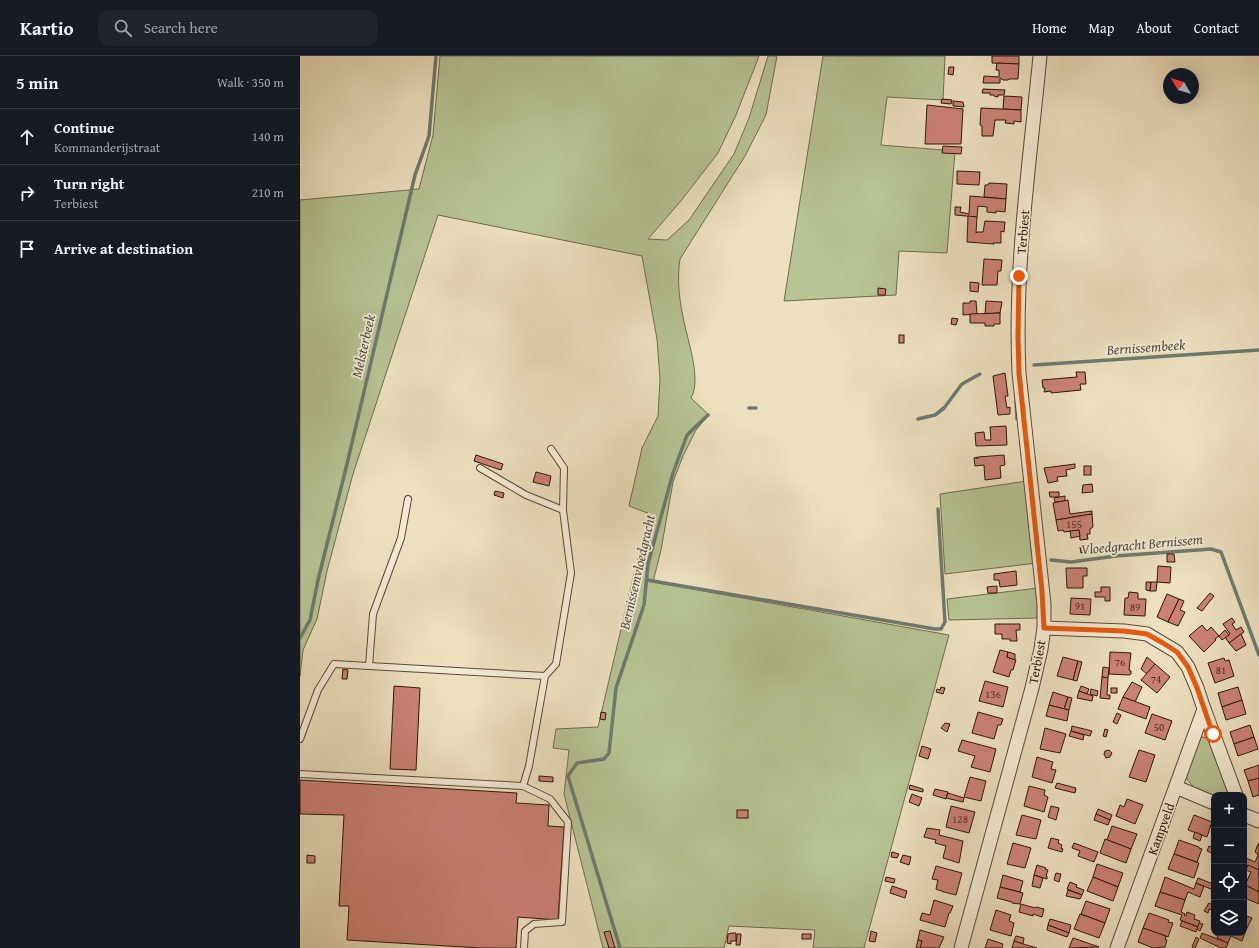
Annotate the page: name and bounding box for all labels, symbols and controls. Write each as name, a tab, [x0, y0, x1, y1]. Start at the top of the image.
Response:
search box	[98, 10, 378, 46]
text: Kartio	[20, 14, 74, 42]
icon: search	[112, 17, 134, 39]
text: Search here	[144, 17, 218, 38]
text: Home	[1032, 18, 1067, 38]
text: Map	[1089, 18, 1114, 38]
text: About	[1136, 18, 1172, 38]
text: Contact	[1194, 18, 1239, 38]
north arrow	[1163, 68, 1199, 104]
text: 5 min	[16, 70, 58, 95]
text: Walk · 350 m	[217, 73, 284, 92]
text: Continue	[54, 117, 115, 138]
icon: ahead	[16, 126, 38, 148]
text: 140 m	[252, 127, 284, 146]
text: Kommanderijstraat	[54, 138, 160, 157]
text: Turn right	[54, 173, 125, 194]
icon: right	[16, 182, 38, 204]
text: 210 m	[252, 183, 284, 202]
text: Terbiest	[54, 194, 98, 213]
street label: Terbiest	[1012, 209, 1034, 255]
icon: arrive	[16, 238, 38, 260]
text: Arrive at destination	[54, 238, 193, 259]
route end	[1010, 267, 1028, 285]
water label: Melsterbeek	[346, 312, 380, 380]
water label: Bernissembeek	[1105, 334, 1187, 360]
water label: Bernissemvloedgracht	[614, 512, 660, 632]
house number: 155	[1066, 516, 1082, 532]
water label: Vloedgracht Bernissem	[1080, 529, 1204, 559]
house number: 91	[1075, 598, 1085, 614]
house number: 89	[1130, 599, 1140, 615]
street label: Terbiest	[1023, 638, 1051, 686]
house number: 76	[1115, 654, 1125, 670]
house number: 81	[1216, 662, 1226, 678]
house number: 74	[1151, 671, 1161, 687]
house number: 136	[985, 686, 1001, 702]
house number: 50	[1154, 719, 1164, 735]
route start	[1204, 725, 1222, 743]
map controls	[1211, 792, 1247, 936]
button: +	[1211, 792, 1247, 828]
street label: Kampveld	[1143, 800, 1179, 858]
house number: 128	[952, 811, 968, 827]
button: −	[1211, 828, 1247, 864]
button: locate	[1211, 864, 1247, 900]
button: layers	[1211, 900, 1247, 936]

